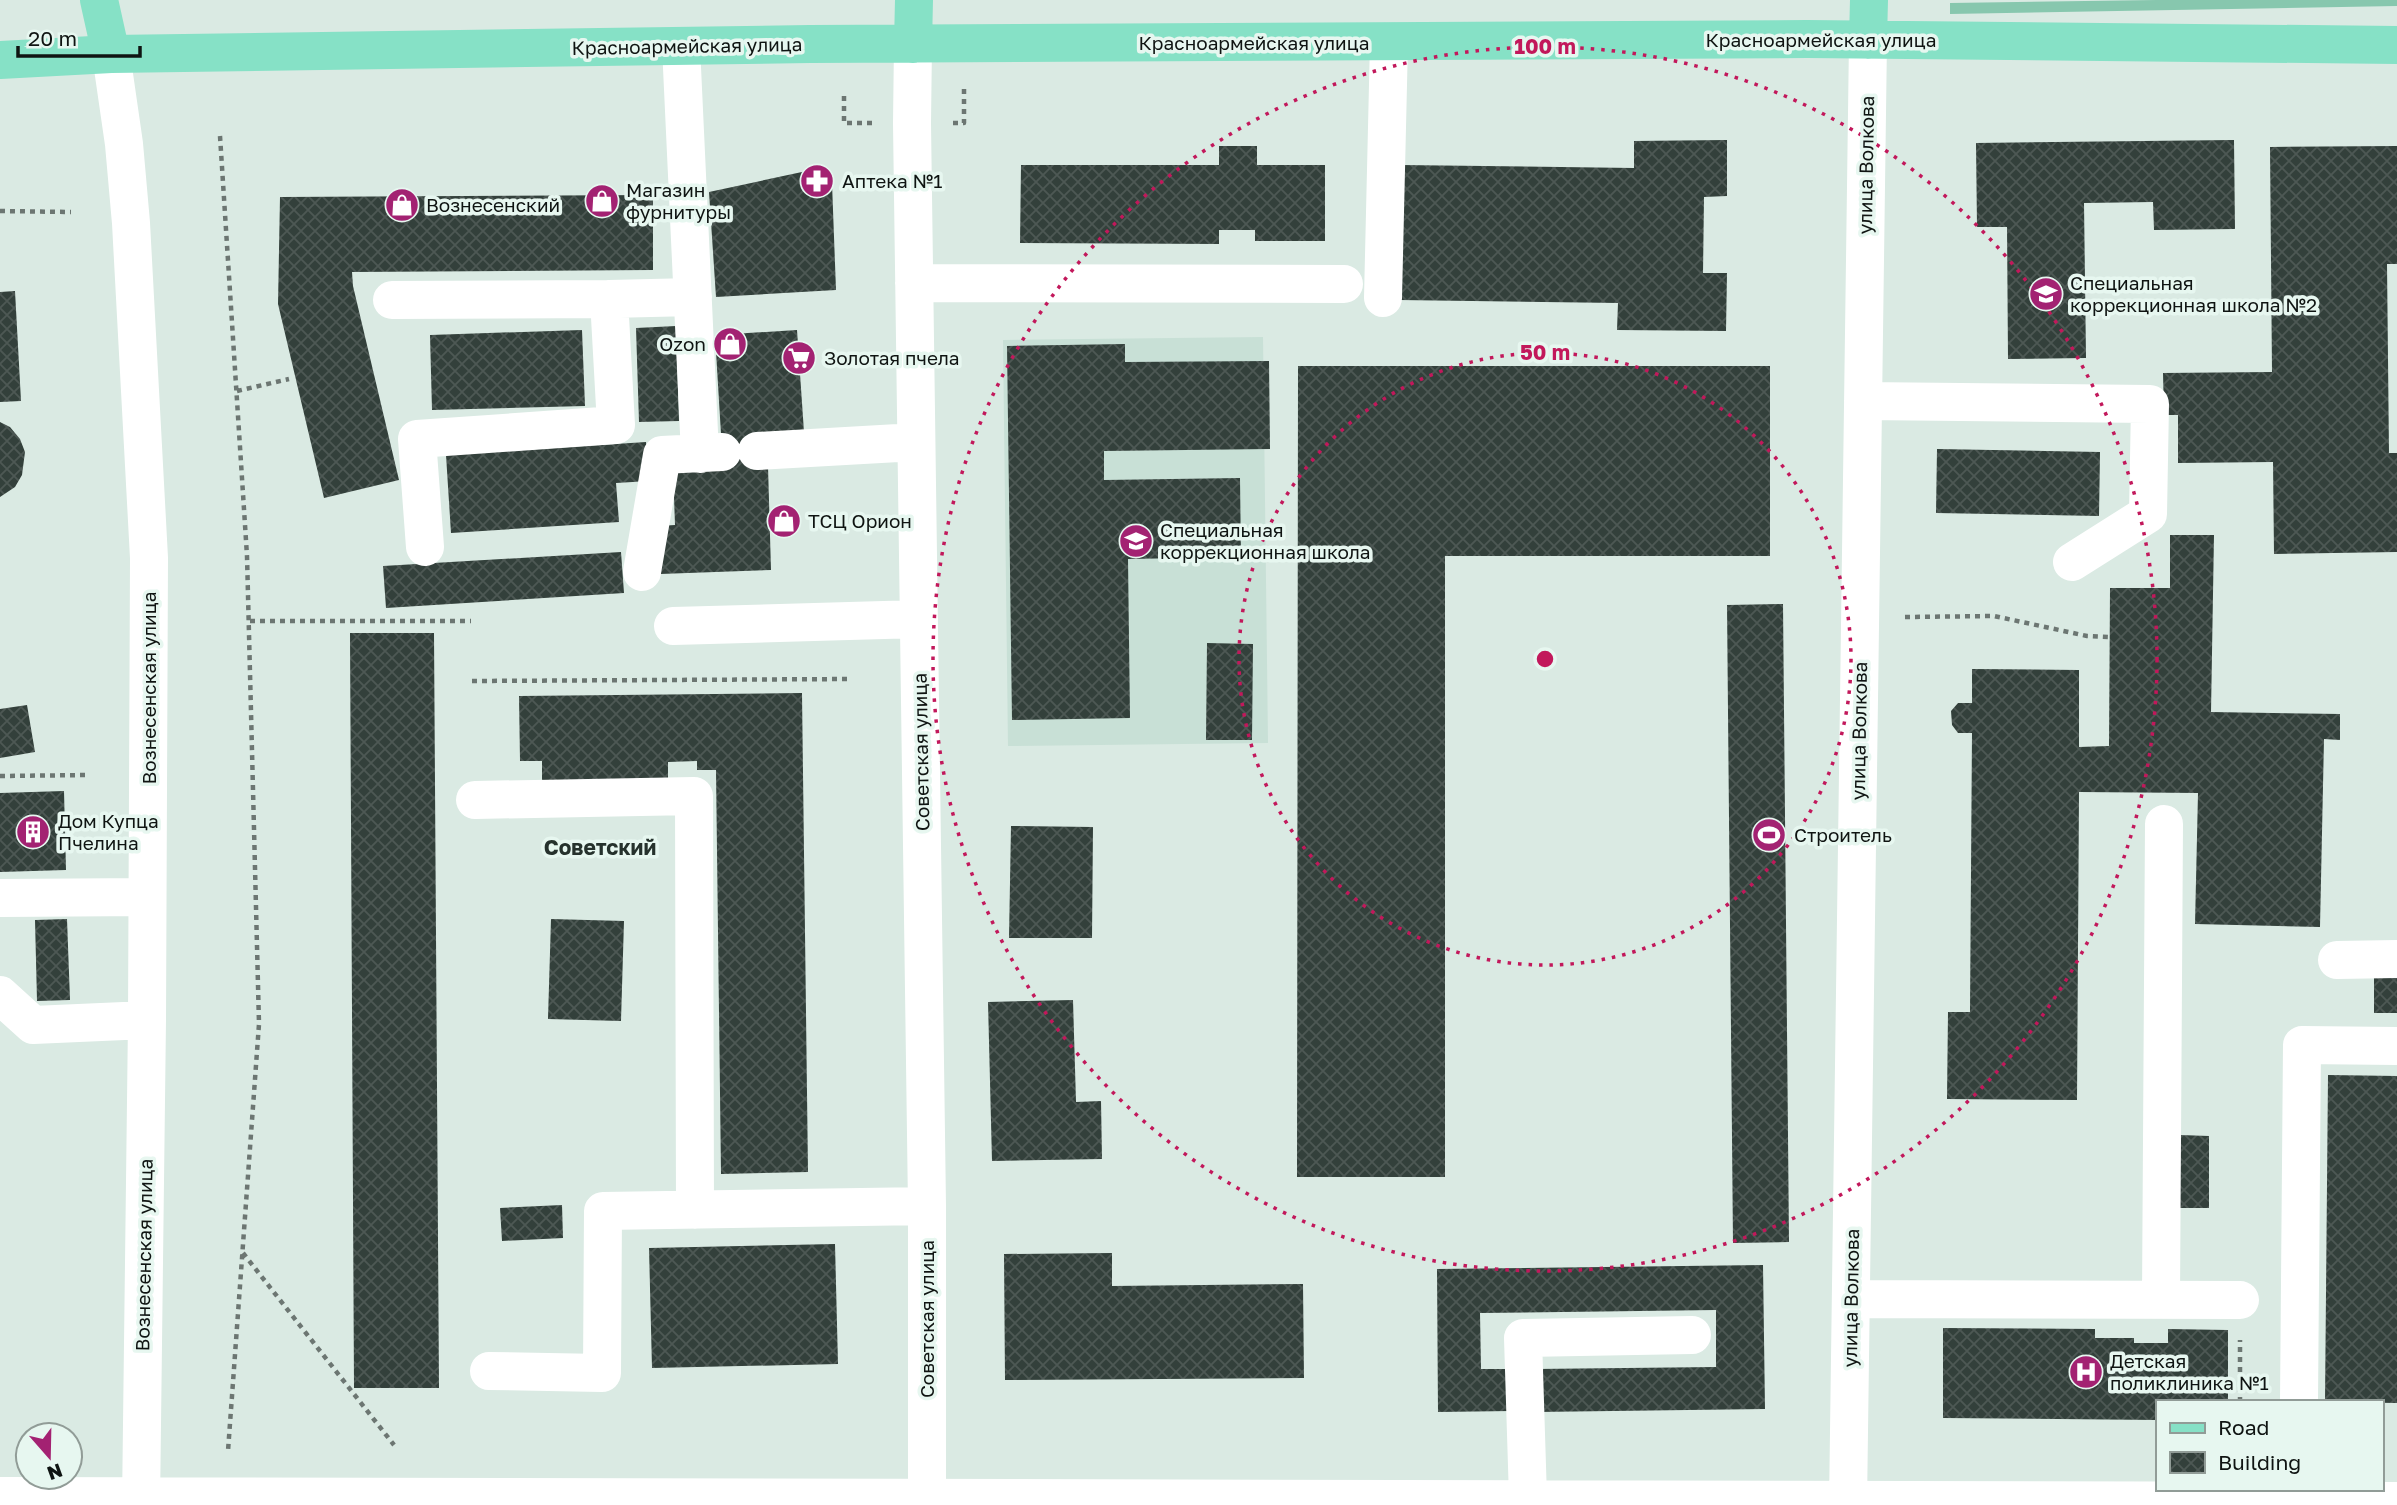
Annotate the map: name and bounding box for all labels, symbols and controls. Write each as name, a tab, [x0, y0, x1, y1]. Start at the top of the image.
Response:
scale bar	[18, 14, 140, 58]
text: 20 m	[28, 25, 77, 51]
street label: Красноармейская улица	[1706, 28, 1936, 51]
street label: Красноармейская улица	[1139, 31, 1369, 54]
street label: Красноармейская улица	[571, 32, 803, 59]
text: 100 m	[1514, 33, 1576, 59]
street label: улица Волкова	[1853, 95, 1878, 235]
pharmacy icon: Аптека №1	[798, 162, 836, 200]
place label: Аптека №1	[842, 169, 943, 192]
place label: Магазин фурнитуры	[626, 178, 731, 223]
shop icon: Магазин фурнитуры	[583, 182, 621, 220]
shop icon: Вознесенский	[383, 186, 421, 224]
place label: Вознесенский	[426, 193, 560, 216]
place label: Специальная коррекционная школа №2	[2070, 271, 2317, 316]
school or university icon: Специальная коррекционная школа №2	[2027, 275, 2065, 313]
shop icon: Ozon	[711, 325, 749, 363]
place label: Ozon	[659, 332, 706, 355]
supermarket icon: Золотая пчела	[780, 339, 818, 377]
text: 50 m	[1520, 339, 1570, 365]
place label: Золотая пчела	[824, 346, 960, 369]
shop icon: ТСЦ Орион	[765, 502, 803, 540]
place label: ТСЦ Орион	[808, 509, 912, 532]
place label: Специальная коррекционная школа	[1160, 518, 1371, 563]
school or university icon: Специальная коррекционная школа	[1117, 522, 1155, 560]
street label: Вознесенская улица	[137, 592, 160, 784]
centre of rings	[1533, 647, 1557, 671]
street label: улица Волкова	[1846, 661, 1871, 801]
street label: Советская улица	[908, 673, 933, 831]
place label: Дом Купца Пчелина	[58, 809, 159, 854]
building icon: Дом Купца Пчелина	[14, 813, 52, 851]
sports icon: Строитель	[1750, 816, 1788, 854]
place label: Строитель	[1794, 823, 1892, 846]
district label: Советский	[544, 834, 656, 860]
street label: Вознесенская улица	[130, 1158, 157, 1352]
street label: улица Волкова	[1838, 1228, 1863, 1368]
street label: Советская улица	[915, 1240, 938, 1398]
place label: Детская поликлиника №1	[2110, 1349, 2269, 1394]
hospital icon: Детская поликлиника №1	[2067, 1353, 2105, 1391]
legend	[2156, 1400, 2383, 1491]
text: Road	[2218, 1414, 2269, 1440]
north arrow	[14, 1421, 84, 1491]
text: Building	[2218, 1449, 2301, 1475]
text: N	[44, 1459, 66, 1486]

